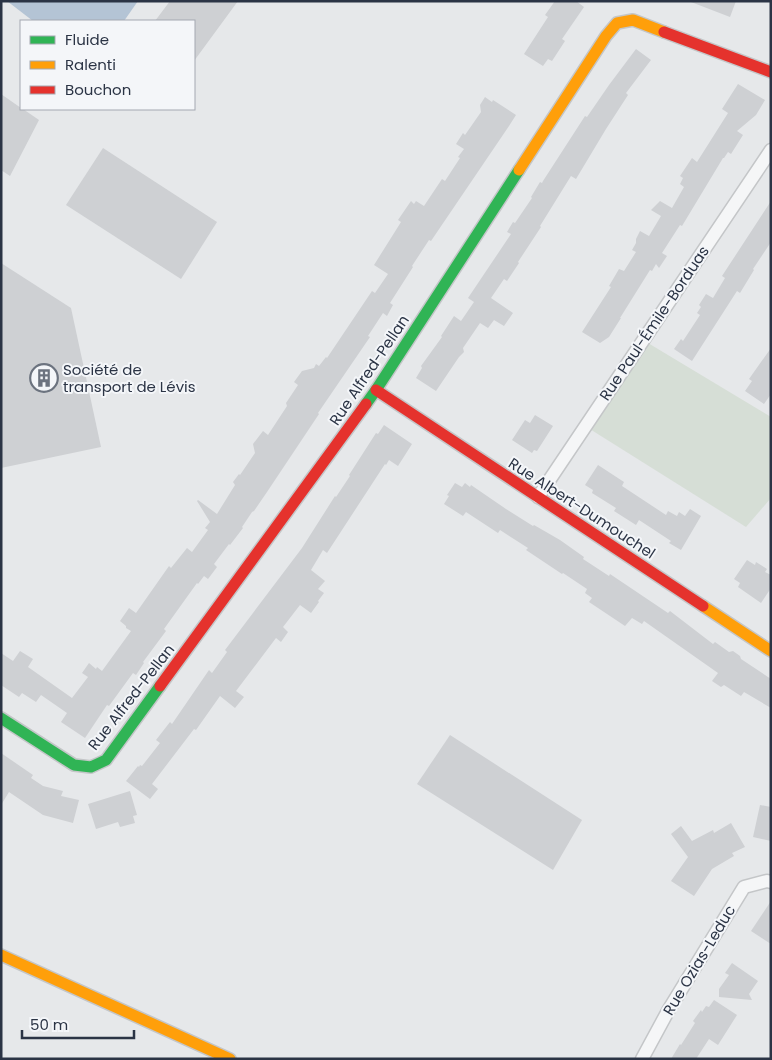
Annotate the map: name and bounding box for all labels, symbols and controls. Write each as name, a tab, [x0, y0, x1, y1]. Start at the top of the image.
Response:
legend	[20, 20, 195, 110]
text: Fluide	[65, 29, 109, 50]
text: Ralenti	[65, 54, 116, 75]
text: Bouchon	[65, 79, 131, 100]
street label: Rue Paul-Émile-Borduas	[594, 241, 714, 405]
street label: Rue Alfred-Pellan	[324, 311, 414, 429]
place label: Société de transport de Lévis	[63, 359, 196, 397]
building icon: Société de transport de Lévis	[29, 363, 59, 393]
street label: Rue Albert-Dumouchel	[505, 453, 659, 563]
street label: Rue Alfred-Pellan	[83, 640, 179, 754]
street label: Rue Ozias-Leduc	[658, 901, 740, 1019]
scale bar	[22, 1008, 135, 1040]
text: 50 m	[30, 1014, 68, 1035]

